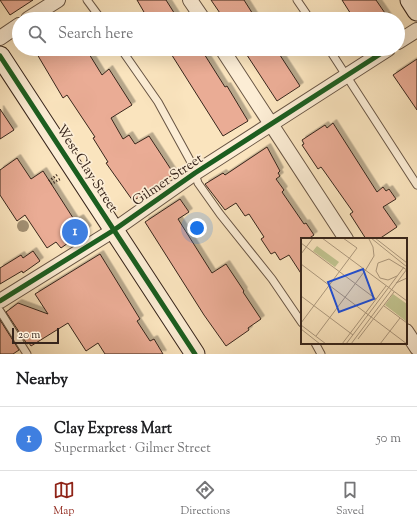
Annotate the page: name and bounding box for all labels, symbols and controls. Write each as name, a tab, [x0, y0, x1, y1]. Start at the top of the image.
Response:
search box	[12, 12, 405, 56]
icon: search	[26, 23, 48, 45]
text: Search here	[58, 24, 133, 45]
street label: West Clay Street	[50, 121, 122, 217]
street label: Gilmer Street	[129, 149, 208, 212]
pin: 1	[62, 217, 88, 247]
your location	[187, 218, 207, 238]
inset map	[301, 238, 407, 344]
scale bar	[12, 326, 59, 345]
text: 20 m	[18, 327, 40, 343]
text: Nearby	[16, 368, 68, 392]
text: Clay Express Mart	[54, 419, 172, 440]
text: 1	[27, 430, 31, 448]
text: 50 m	[376, 430, 401, 448]
text: Supermarket · Gilmer Street	[54, 440, 211, 458]
tab: Map	[53, 479, 75, 519]
tab: Directions	[181, 479, 230, 519]
tab: Saved	[336, 479, 364, 519]

